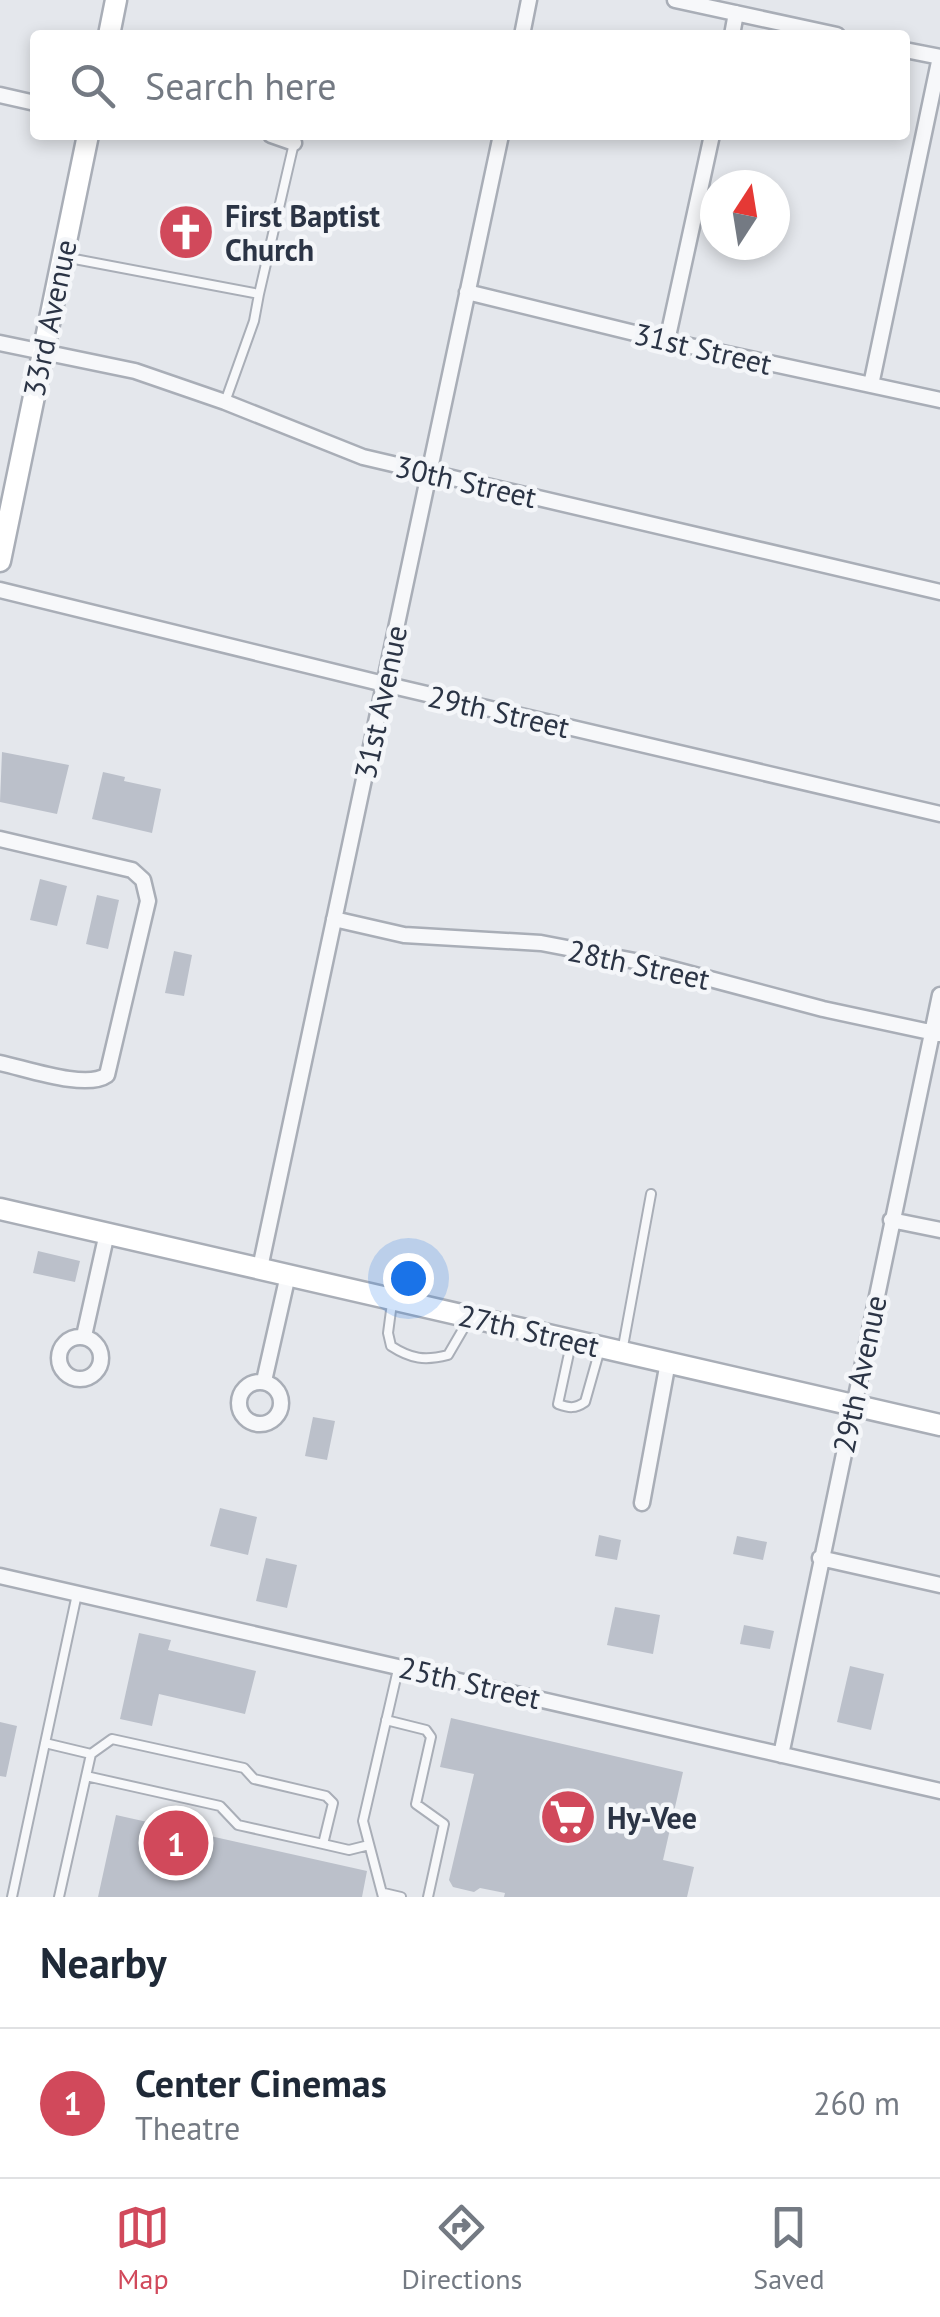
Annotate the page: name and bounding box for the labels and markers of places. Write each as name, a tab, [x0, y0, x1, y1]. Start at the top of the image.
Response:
place label: First Baptist Church	[225, 196, 381, 269]
church icon: First Baptist Church	[156, 202, 216, 262]
supermarket icon: Hy-Vee	[538, 1787, 598, 1847]
place label: Hy-Vee	[607, 1798, 697, 1837]
pin: 1	[144, 1806, 208, 1880]

